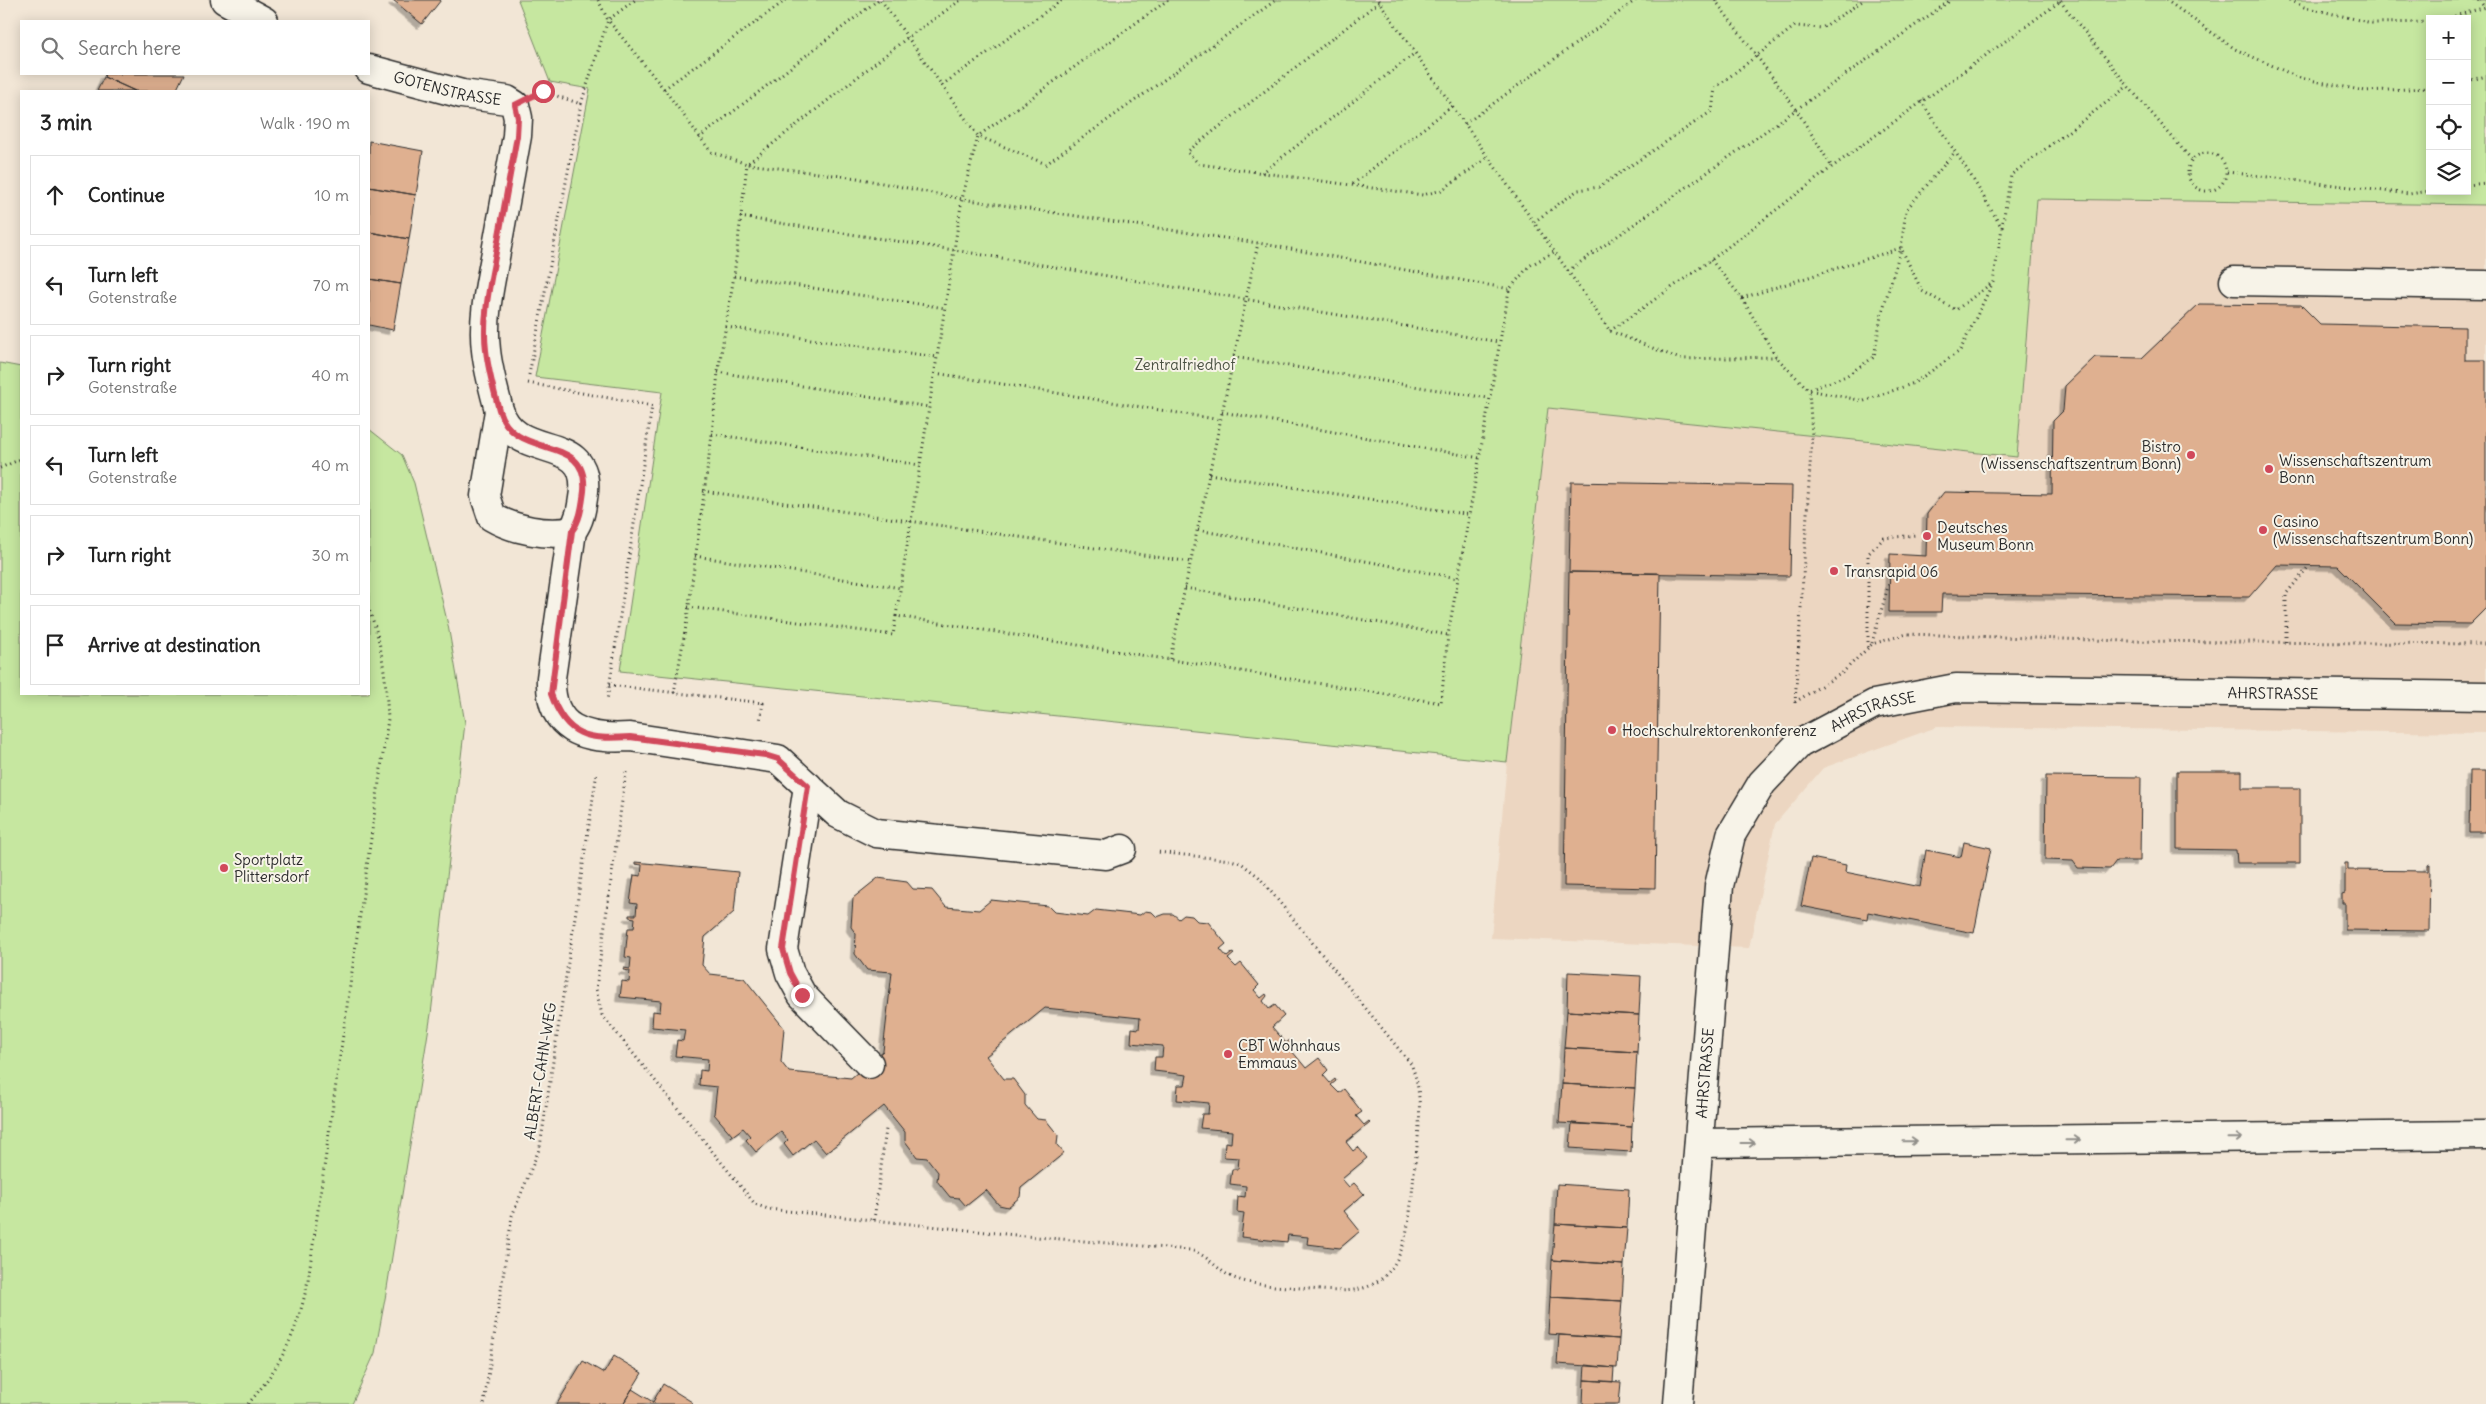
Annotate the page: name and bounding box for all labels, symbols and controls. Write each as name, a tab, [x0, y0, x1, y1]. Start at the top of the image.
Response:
map controls	[2426, 15, 2471, 195]
button: +	[2426, 15, 2471, 60]
search box	[20, 20, 370, 75]
icon: search	[38, 34, 66, 62]
text: Search here	[78, 36, 181, 60]
button: −	[2426, 60, 2471, 105]
street label: GOTENSTRASSE	[392, 67, 503, 109]
route start	[532, 80, 555, 103]
button: locate	[2426, 105, 2471, 150]
text: 3 min	[40, 109, 92, 136]
text: Walk · 190 m	[260, 113, 350, 133]
button: layers	[2426, 150, 2471, 195]
icon: ahead	[41, 181, 69, 209]
text: Continue	[88, 183, 165, 207]
text: 10 m	[314, 185, 349, 205]
text: Turn left	[88, 263, 158, 287]
icon: left	[41, 271, 69, 299]
text: 70 m	[313, 275, 349, 295]
text: Gotenstraße	[88, 287, 177, 307]
text: Turn right	[88, 353, 171, 377]
park label: Zentralfriedhof	[1135, 355, 1236, 374]
icon: right	[41, 361, 69, 389]
text: 40 m	[311, 365, 349, 385]
text: Gotenstraße	[88, 377, 177, 397]
place label: Bistro (Wissenschaftszentrum Bonn)	[1981, 437, 2181, 473]
text: Turn left	[88, 443, 158, 467]
marker: Bistro (Wissenschaftszentrum Bonn)	[2185, 449, 2197, 461]
icon: left	[41, 451, 69, 479]
place label: Wissenschaftszentrum Bonn	[2279, 451, 2432, 487]
text: 40 m	[311, 455, 349, 475]
marker: Wissenschaftszentrum Bonn	[2263, 463, 2275, 475]
text: Gotenstraße	[88, 467, 177, 487]
place label: Casino (Wissenschaftszentrum Bonn)	[2273, 512, 2473, 548]
place label: Deutsches Museum Bonn	[1937, 518, 2034, 554]
marker: Casino (Wissenschaftszentrum Bonn)	[2257, 524, 2269, 536]
marker: Deutsches Museum Bonn	[1921, 530, 1933, 542]
icon: right	[41, 541, 69, 569]
text: Turn right	[88, 543, 171, 567]
text: 30 m	[312, 545, 349, 565]
place label: Transrapid 06	[1844, 562, 1938, 581]
marker: Transrapid 06	[1828, 565, 1840, 577]
icon: arrive	[41, 631, 69, 659]
text: Arrive at destination	[88, 633, 261, 657]
street label: AHRSTRASSE	[2228, 683, 2319, 703]
street label: AHRSTRASSE	[1827, 687, 1917, 735]
place label: Hochschulrektorenkonferenz	[1622, 721, 1817, 740]
marker: Hochschulrektorenkonferenz	[1606, 724, 1618, 736]
place label: Sportplatz Plittersdorf	[234, 850, 310, 886]
marker: Sportplatz Plittersdorf	[218, 862, 230, 874]
route end	[791, 984, 814, 1007]
street label: ALBERT-CAHN-WEG	[520, 1001, 560, 1141]
street label: AHRSTRASSE	[1691, 1027, 1717, 1119]
place label: CBT Wohnhaus Emmaus	[1238, 1036, 1340, 1072]
marker: CBT Wohnhaus Emmaus	[1222, 1048, 1234, 1060]
one-way arrow	[2226, 1133, 2243, 1143]
one-way arrow	[2064, 1135, 2080, 1145]
one-way arrow	[1902, 1137, 1918, 1146]
one-way arrow	[1739, 1138, 1755, 1148]

